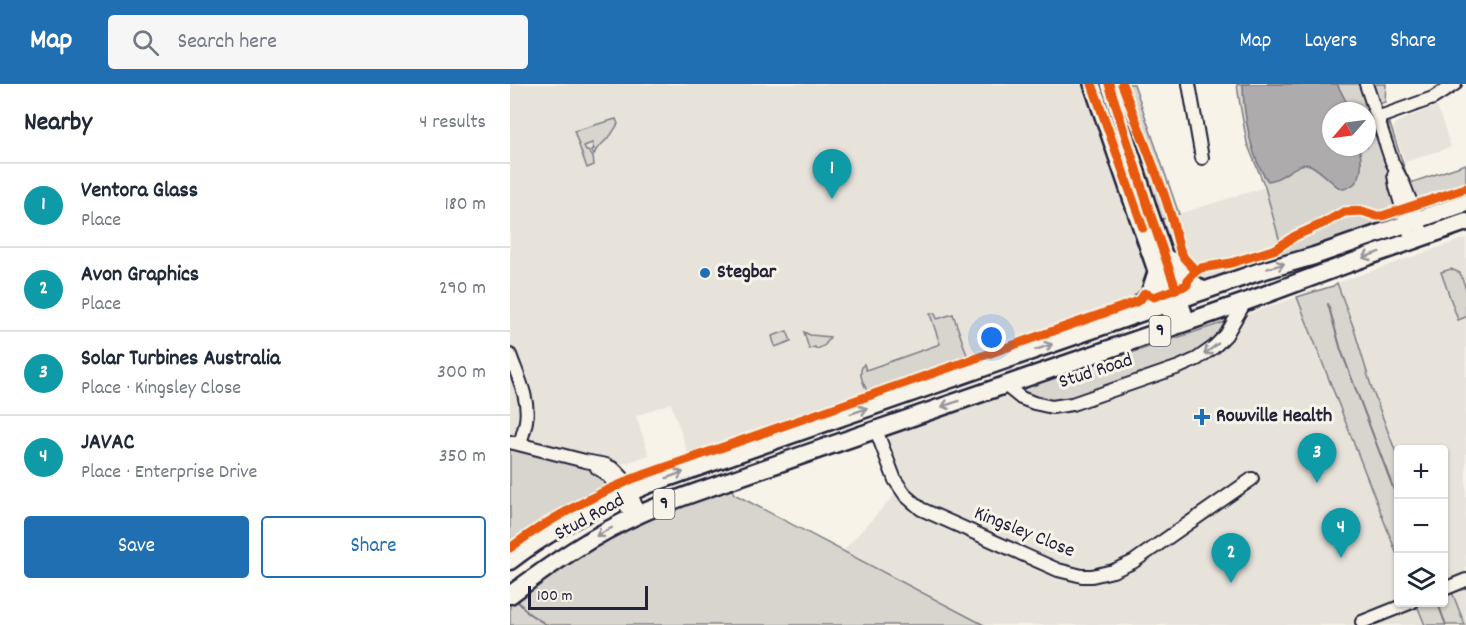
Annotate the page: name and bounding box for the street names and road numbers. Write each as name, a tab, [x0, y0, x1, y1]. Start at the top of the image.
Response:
road number: 9	[1150, 316, 1170, 346]
street label: Stud Road	[1055, 347, 1137, 397]
street label: Stud Road	[550, 487, 630, 549]
road number: 9	[654, 489, 674, 519]
street label: Kingsley Close	[969, 500, 1079, 566]

